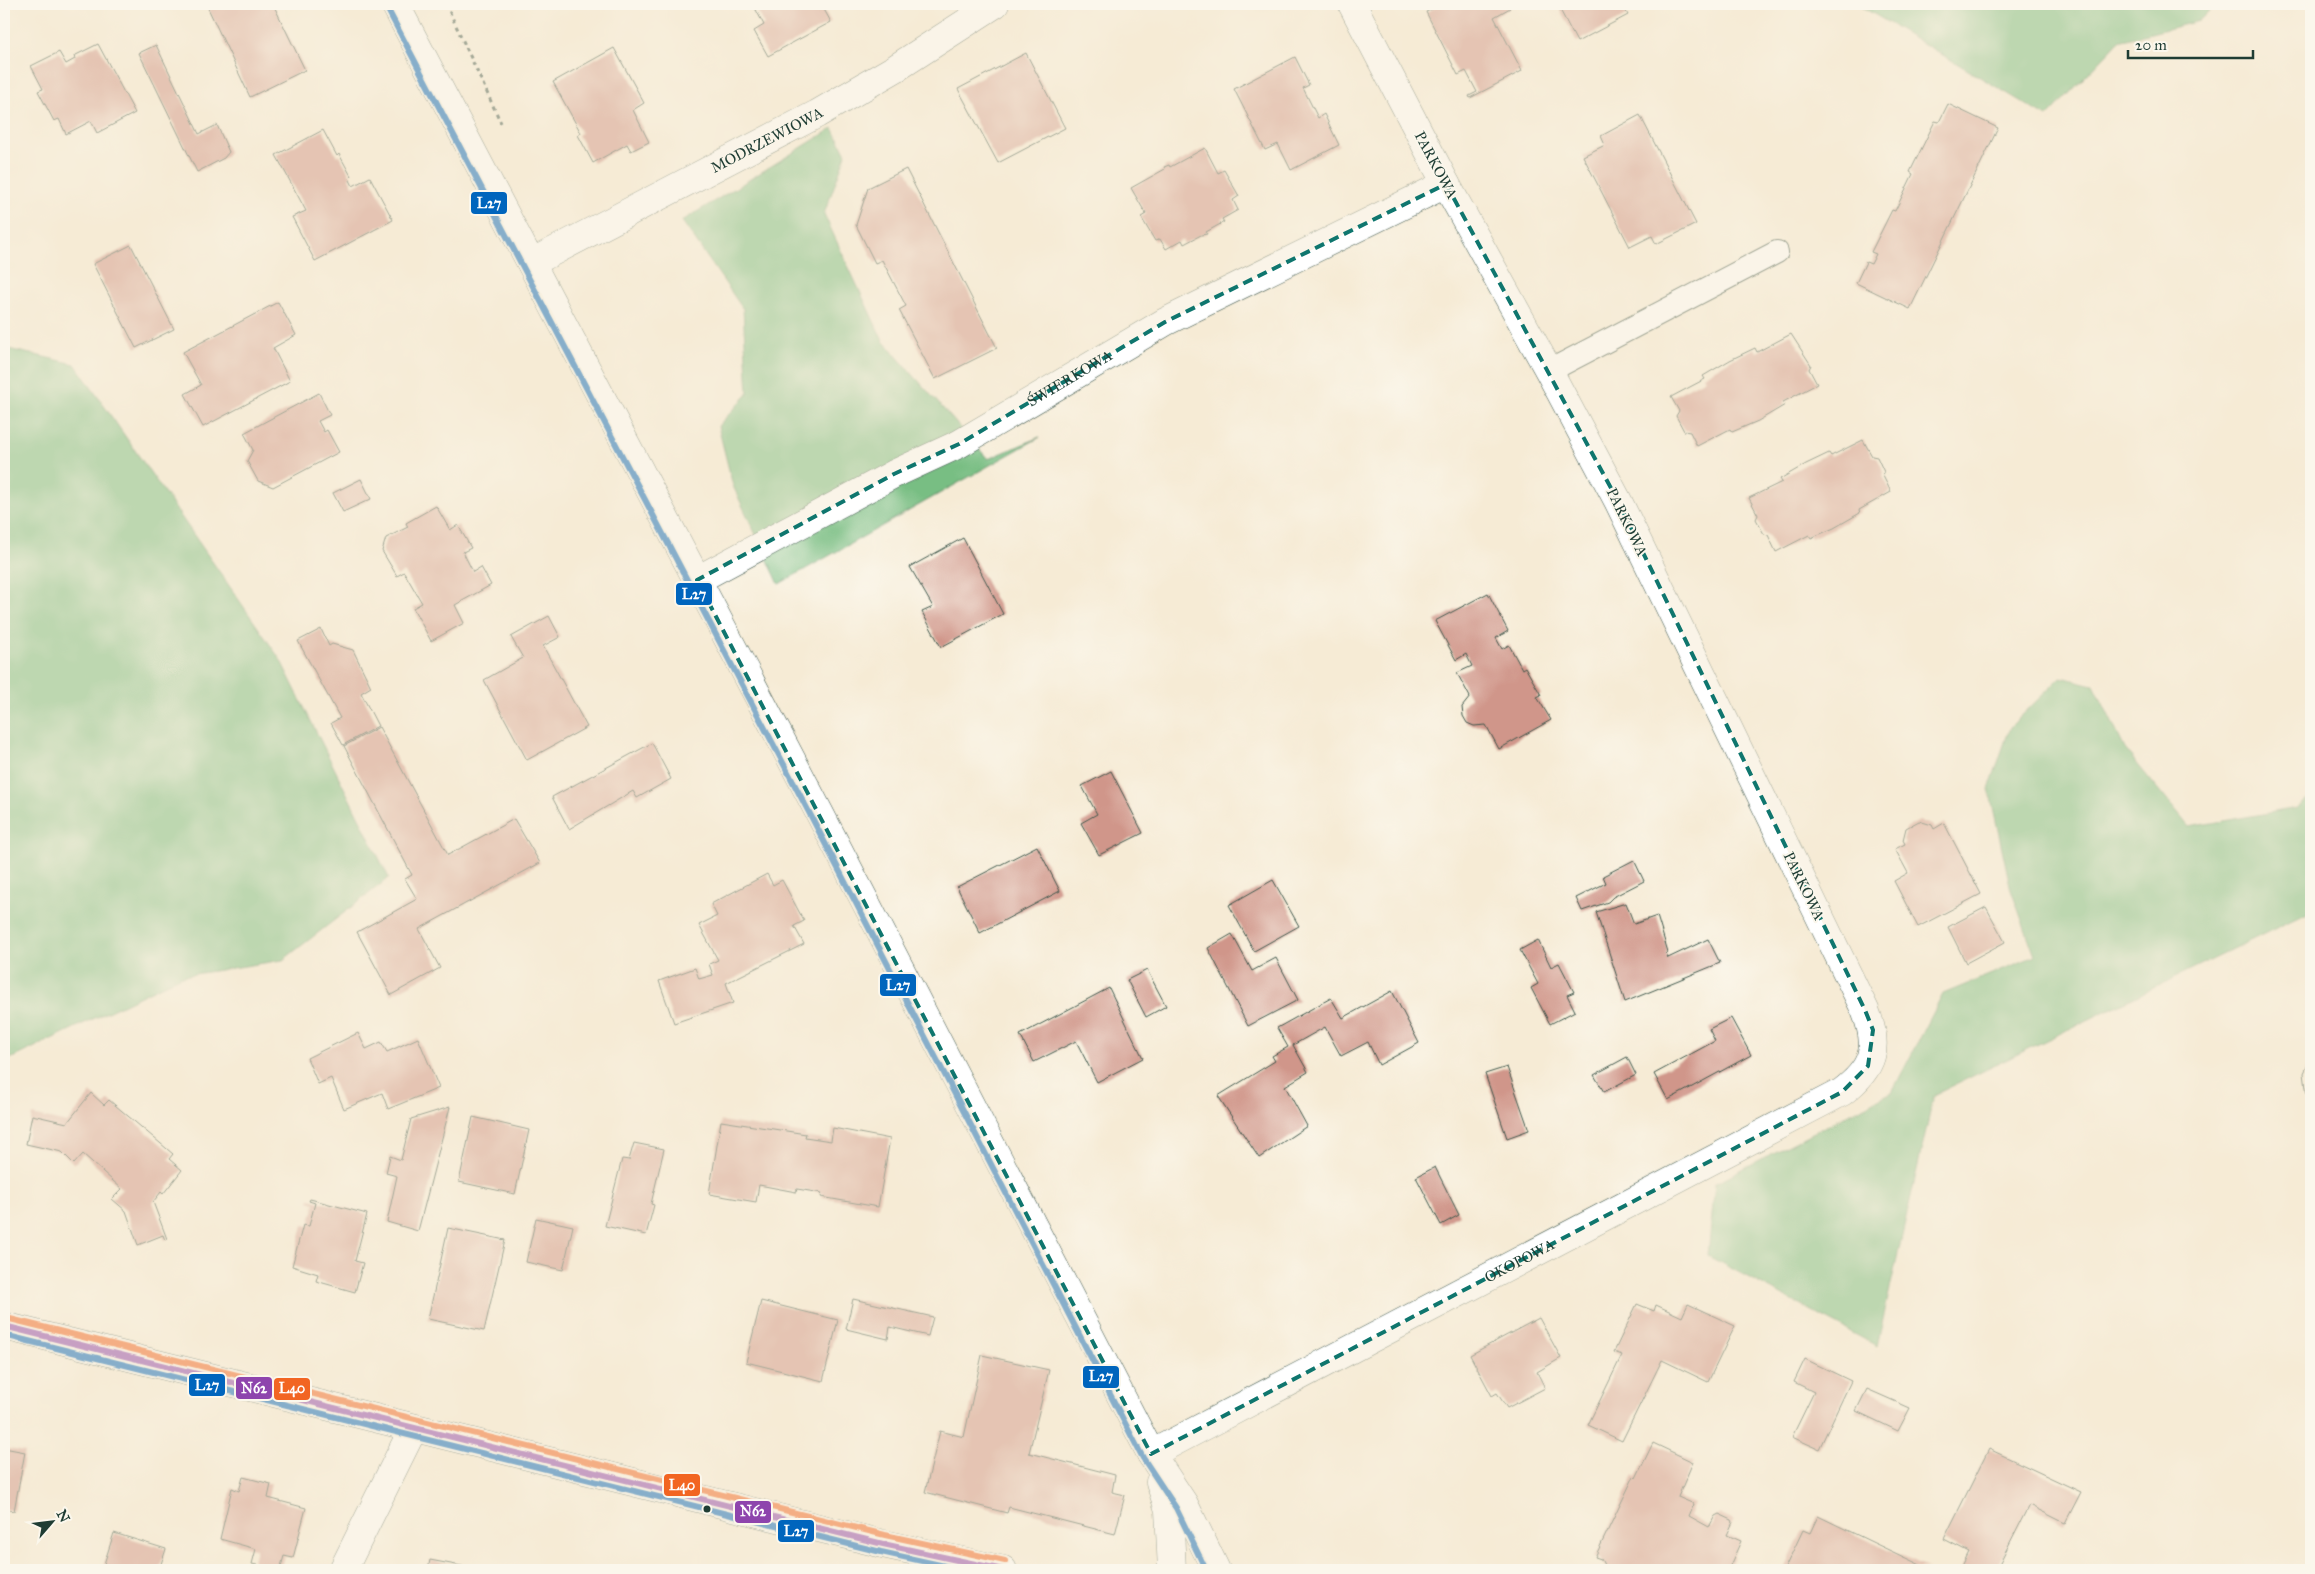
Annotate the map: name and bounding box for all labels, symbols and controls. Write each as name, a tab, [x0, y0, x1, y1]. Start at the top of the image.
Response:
scale bar	[2128, 28, 2252, 60]
text: 20 m	[2135, 36, 2167, 54]
street label: MODRZEWIOWA	[708, 103, 826, 177]
street label: PARKOWA	[1411, 128, 1461, 202]
line badge: L27	[470, 191, 508, 215]
text: L27	[477, 195, 502, 212]
street label: ŚWIERKOWA	[1023, 346, 1116, 411]
street label: PARKOWA	[1603, 485, 1651, 559]
line badge: L27	[675, 582, 713, 606]
text: L27	[682, 586, 707, 603]
street label: PARKOWA	[1780, 849, 1828, 923]
line badge: L27	[879, 973, 917, 997]
text: L27	[886, 977, 911, 994]
street label: OKOPOWA	[1482, 1235, 1557, 1287]
line badge: L27	[1082, 1365, 1120, 1389]
text: L27	[1089, 1368, 1114, 1385]
line badge: L27	[188, 1373, 226, 1397]
line badge: N62	[235, 1376, 273, 1400]
text: L27	[195, 1377, 220, 1394]
line badge: L40	[273, 1377, 311, 1401]
text: N62	[241, 1380, 268, 1397]
text: L40	[279, 1380, 305, 1398]
line badge: L40	[663, 1473, 701, 1497]
text: L40	[669, 1477, 695, 1495]
north arrow	[28, 1496, 78, 1546]
line badge: N62	[734, 1500, 772, 1524]
text: N62	[740, 1503, 767, 1520]
unlabelled marker	[702, 1504, 712, 1514]
text: N	[53, 1507, 73, 1525]
line badge: L27	[777, 1519, 815, 1543]
text: L27	[784, 1523, 809, 1540]

